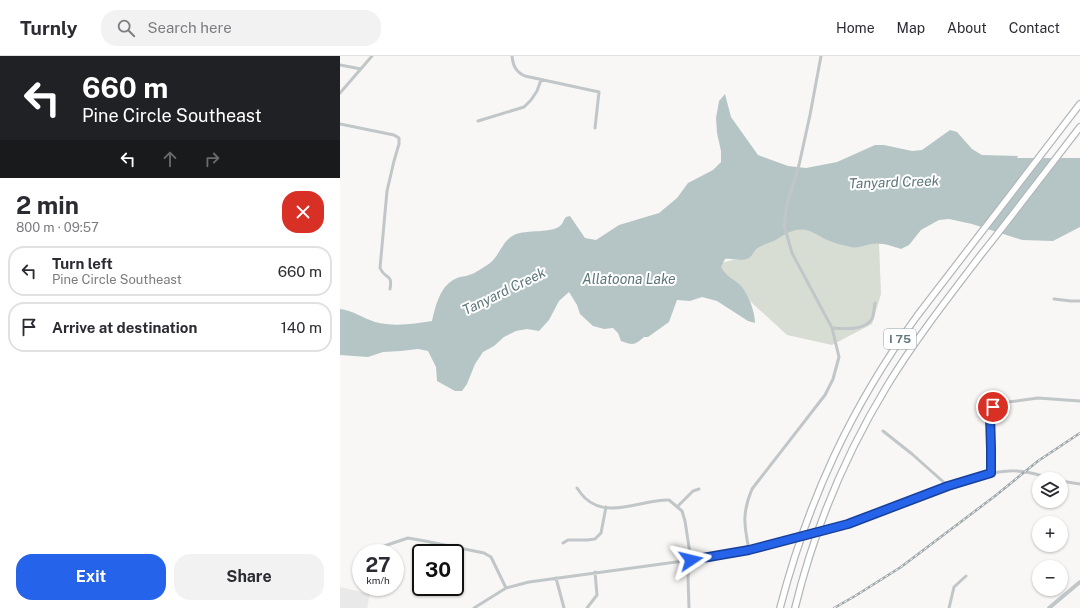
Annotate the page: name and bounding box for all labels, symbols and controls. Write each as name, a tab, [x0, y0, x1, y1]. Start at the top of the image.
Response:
search box	[101, 10, 381, 46]
text: Turnly	[20, 17, 77, 39]
icon: search	[115, 17, 137, 39]
text: Search here	[147, 19, 232, 36]
text: Home	[836, 20, 875, 36]
text: Map	[897, 20, 925, 36]
text: About	[947, 20, 987, 36]
text: Contact	[1009, 20, 1060, 36]
text: 660 m	[82, 71, 168, 104]
icon: left	[16, 72, 68, 124]
text: Pine Circle Southeast	[82, 105, 262, 126]
icon: left	[117, 148, 139, 170]
icon: ahead	[159, 148, 181, 170]
icon: right	[201, 148, 223, 170]
water label: Tanyard Creek	[848, 172, 940, 192]
text: 2 min	[16, 191, 79, 219]
button: close	[282, 191, 324, 233]
text: 800 m · 09:57	[16, 220, 99, 235]
text: Turn left	[52, 255, 113, 272]
icon: left	[18, 260, 40, 282]
text: 660 m	[278, 263, 322, 280]
water label: Tanyard Creek	[460, 264, 549, 318]
water label: Allatoona Lake	[582, 271, 676, 287]
text: Pine Circle Southeast	[52, 272, 182, 287]
icon: arrive	[18, 316, 40, 338]
text: Arrive at destination	[52, 319, 197, 336]
text: 140 m	[281, 319, 322, 336]
road number: I 75	[884, 329, 916, 349]
pin	[976, 390, 1010, 424]
icon: arrive	[982, 396, 1004, 418]
map controls	[1032, 472, 1068, 596]
button: layers	[1032, 472, 1068, 508]
button: +	[1032, 516, 1068, 552]
position arrow	[670, 539, 712, 581]
speed limit sign: 30	[412, 544, 464, 596]
text: 27	[365, 553, 391, 577]
button: Exit	[16, 554, 166, 600]
button: Share	[174, 554, 324, 600]
button: −	[1032, 560, 1068, 596]
text: km/h	[366, 574, 390, 586]

